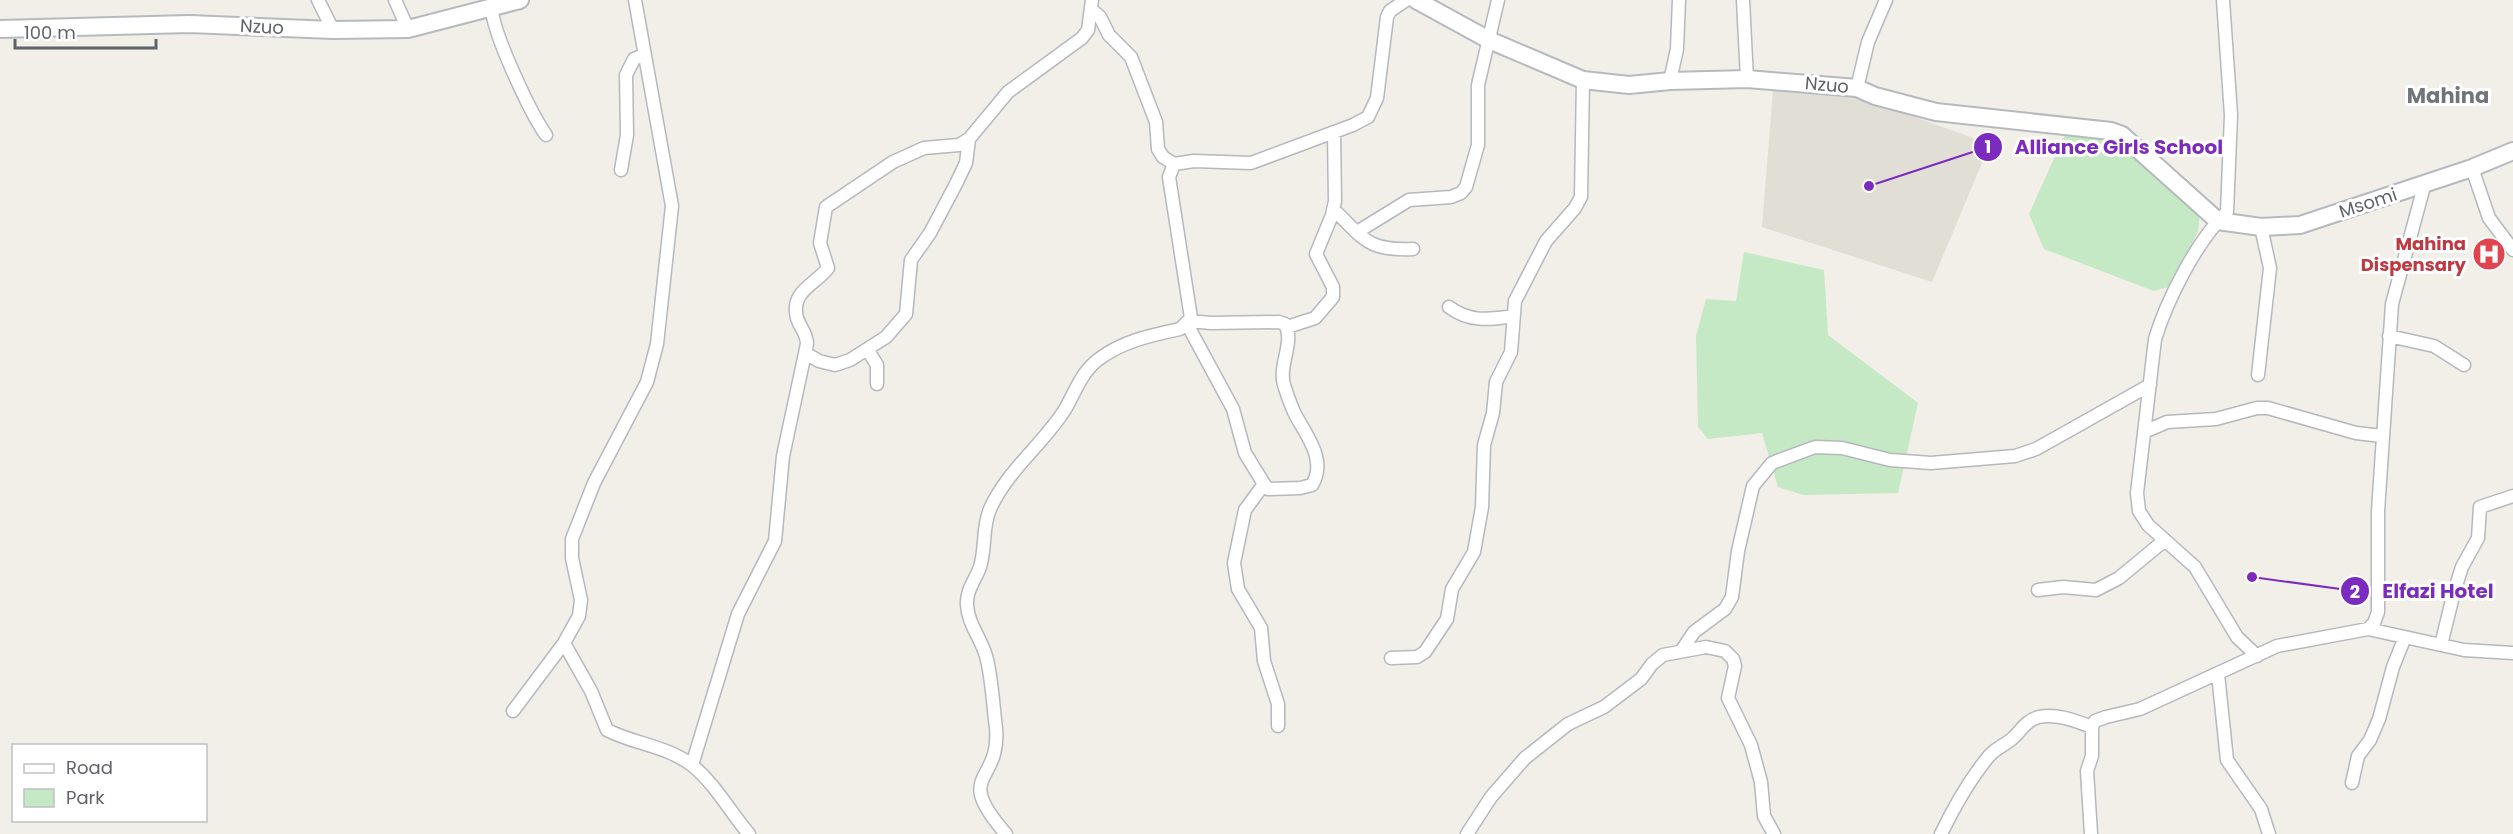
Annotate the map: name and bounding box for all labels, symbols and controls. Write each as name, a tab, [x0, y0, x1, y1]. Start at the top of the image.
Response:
scale bar	[15, 12, 156, 50]
street label: Nzuo	[239, 13, 285, 40]
text: 100 m	[24, 20, 76, 45]
street label: Nzuo	[1804, 70, 1850, 99]
district label: Mahina	[2407, 81, 2489, 110]
callout: Alliance Girls School	[1973, 128, 2235, 166]
text: Alliance Girls School	[2015, 133, 2223, 161]
text: 1	[1985, 134, 1991, 159]
street label: Msomi	[2336, 181, 2400, 224]
place label: Mahina Dispensary	[2361, 231, 2467, 277]
hospital icon: Mahina Dispensary	[2471, 236, 2507, 272]
callout: Elfazi Hotel	[2340, 572, 2505, 610]
text: Elfazi Hotel	[2382, 577, 2494, 605]
text: 2	[2350, 579, 2360, 604]
legend	[12, 744, 207, 822]
text: Road	[66, 755, 113, 780]
text: Park	[66, 785, 105, 810]

